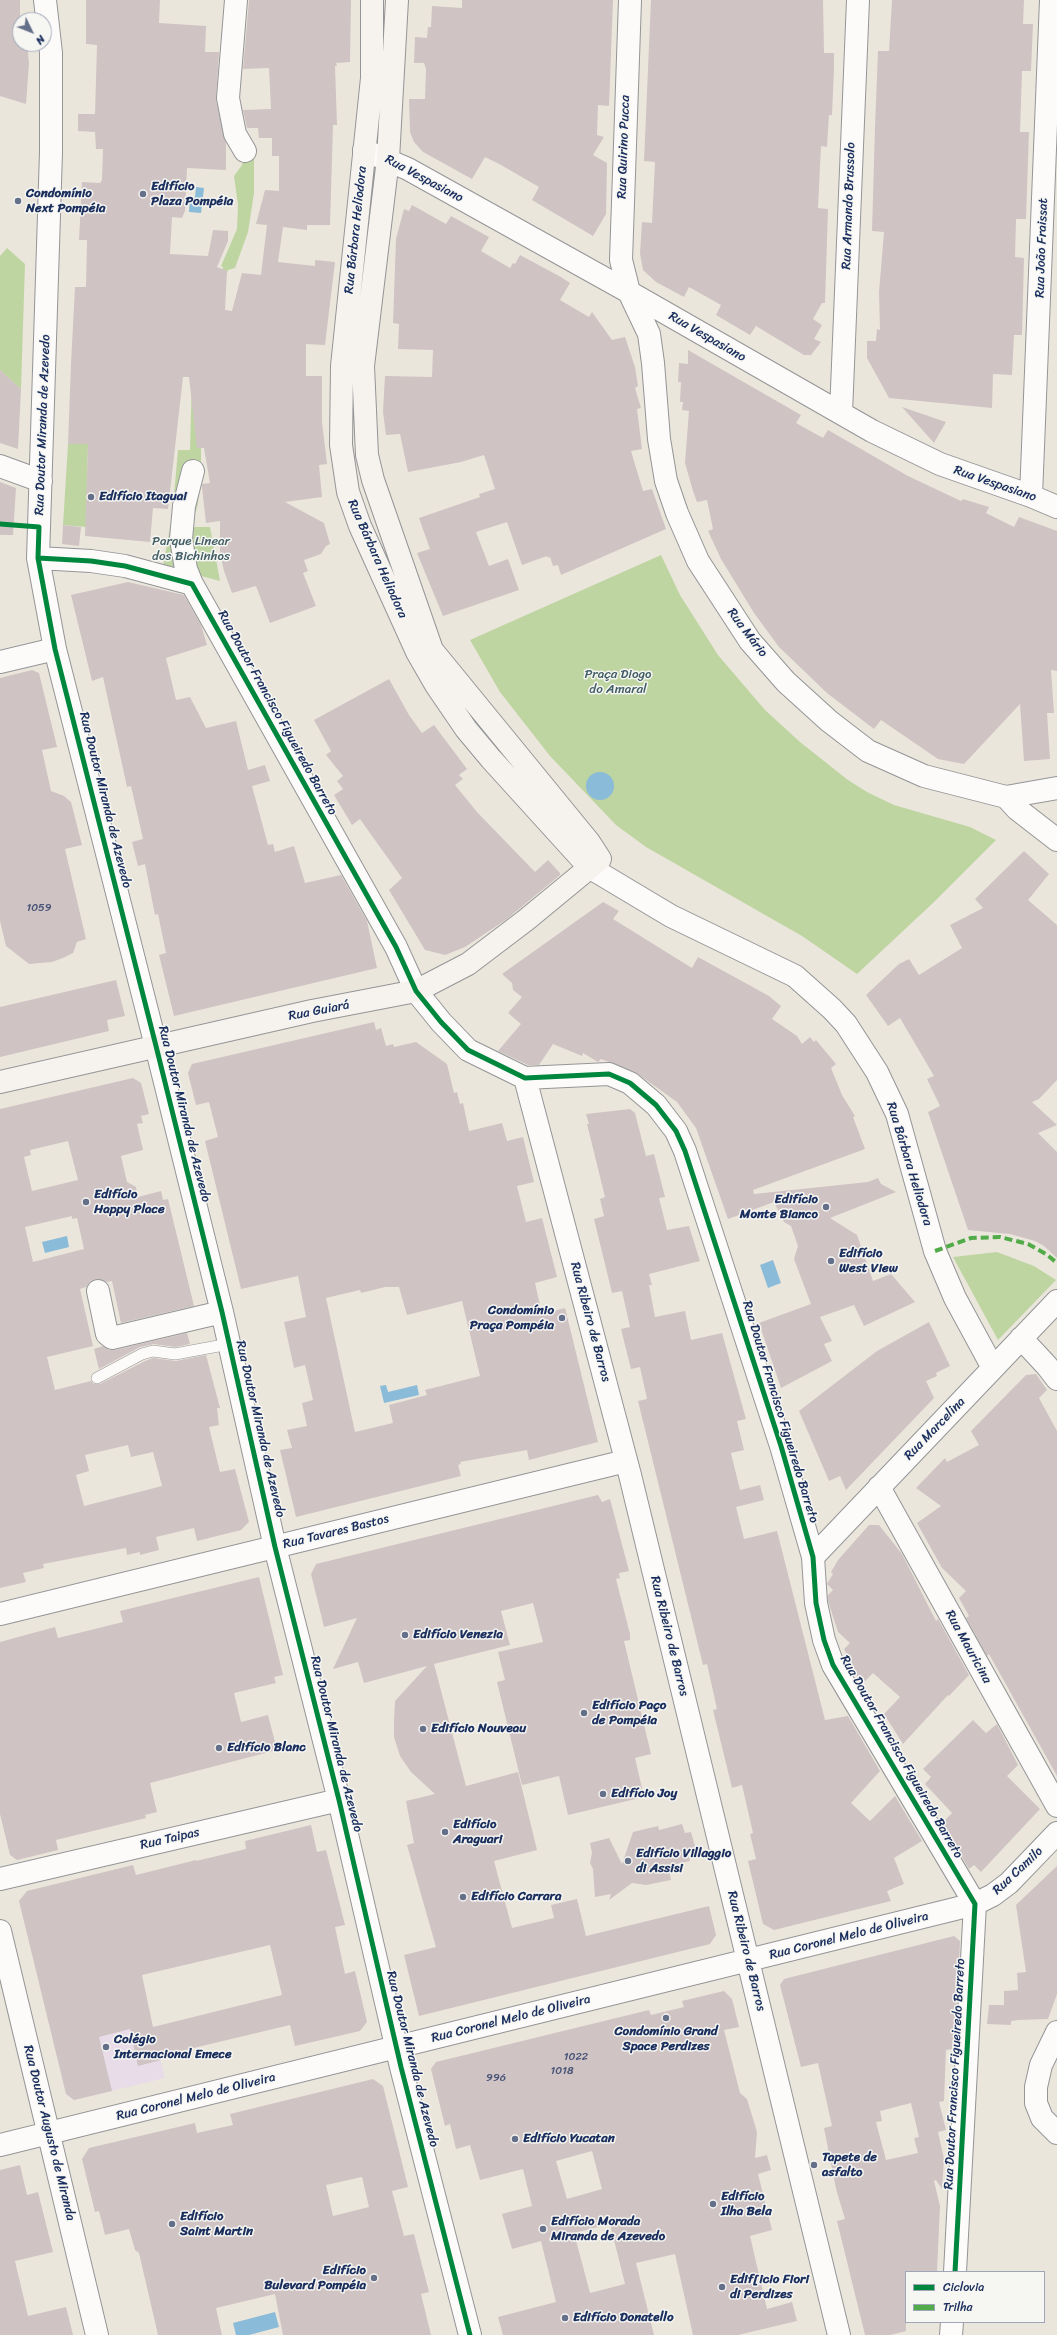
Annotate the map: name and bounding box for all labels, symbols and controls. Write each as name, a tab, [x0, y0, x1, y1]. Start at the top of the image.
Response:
north arrow	[12, 12, 52, 52]
text: N	[31, 31, 50, 49]
street label: Rua Quirino Pucca	[614, 95, 634, 199]
street label: Rua Armando Brussolo	[839, 142, 859, 270]
street label: Rua Vespasiano	[382, 152, 466, 206]
street label: Rua Bárbara Heliodora	[342, 165, 370, 295]
place label: Edifício Plaza Pompéia	[151, 179, 233, 210]
place label: Condomínio Next Pompéia	[26, 186, 106, 217]
marker: Edifício Plaza Pompéia	[138, 189, 148, 199]
marker: Condomínio Next Pompéia	[13, 196, 23, 206]
street label: Rua João Fraissat	[1032, 198, 1052, 298]
street label: Rua Vespasiano	[666, 309, 748, 365]
street label: Rua Doutor Miranda de Azevedo	[32, 334, 54, 516]
street label: Rua Vespasiano	[952, 463, 1038, 505]
place label: Edifício Itaguai	[99, 489, 187, 505]
marker: Edifício Itaguai	[86, 492, 96, 502]
street label: Rua Bárbara Heliodora	[344, 497, 410, 621]
park label: Parque Linear dos Bichinhos	[152, 534, 230, 565]
street label: Rua Mário	[723, 605, 771, 661]
street label: Rua Doutor Francisco Figueiredo Barreto	[214, 608, 340, 818]
park label: Praça Diogo do Amaral	[584, 667, 652, 698]
street label: Rua Doutor Miranda de Azevedo	[76, 710, 134, 890]
house number: 1059	[26, 901, 52, 915]
street label: Rua Guiará	[287, 997, 351, 1025]
street label: Rua Doutor Miranda de Azevedo	[155, 1024, 213, 1204]
street label: Rua Bárbara Heliodora	[883, 1100, 935, 1228]
place label: Edifício Happy Place	[94, 1187, 165, 1218]
place label: Edifício Monte Bianco	[740, 1192, 818, 1223]
marker: Edifício Happy Place	[81, 1197, 91, 1207]
marker: Edifício Monte Bianco	[821, 1202, 831, 1212]
place label: Edifício West View	[839, 1246, 898, 1277]
marker: Edifício West View	[826, 1256, 836, 1266]
street label: Rua Ribeiro de Barros	[567, 1260, 613, 1384]
street label: Rua Doutor Francisco Figueiredo Barreto	[739, 1299, 821, 1525]
place label: Condomínio Praça Pompéia	[470, 1303, 554, 1334]
marker: Condomínio Praça Pompéia	[557, 1313, 567, 1323]
street label: Rua Doutor Miranda de Azevedo	[232, 1339, 288, 1519]
street label: Rua Marcelina	[901, 1394, 969, 1464]
street label: Rua Tavares Bastos	[281, 1511, 391, 1553]
street label: Rua Ribeiro de Barros	[647, 1574, 691, 1698]
street label: Rua Mauricina	[941, 1608, 995, 1686]
place label: Edifício Venezia	[413, 1627, 503, 1643]
marker: Edifício Venezia	[400, 1630, 410, 1640]
street label: Rua Doutor Francisco Figueiredo Barreto	[836, 1653, 966, 1861]
street label: Rua Doutor Miranda de Azevedo	[307, 1654, 365, 1834]
place label: Edifício Paço de Pompéia	[592, 1698, 666, 1729]
marker: Edifício Paço de Pompéia	[579, 1708, 589, 1718]
place label: Edifício Nouveau	[431, 1721, 526, 1737]
marker: Edifício Nouveau	[418, 1724, 428, 1734]
place label: Edifício Blanc	[227, 1740, 306, 1756]
marker: Edifício Blanc	[214, 1743, 224, 1753]
place label: Edifício Joy	[611, 1786, 677, 1802]
marker: Edifício Joy	[598, 1789, 608, 1799]
place label: Edifício Araguari	[453, 1817, 502, 1848]
street label: Rua Taipas	[139, 1825, 201, 1853]
marker: Edifício Araguari	[440, 1827, 450, 1837]
street label: Rua Camilo	[990, 1844, 1046, 1898]
place label: Edifício Villaggio di Assisi	[636, 1846, 731, 1877]
marker: Edifício Villaggio di Assisi	[623, 1856, 633, 1866]
place label: Edifício Carrara	[471, 1889, 561, 1905]
street label: Rua Ribeiro de Barros	[724, 1889, 768, 2013]
marker: Edifício Carrara	[458, 1892, 468, 1902]
street label: Rua Coronel Melo de Oliveira	[768, 1909, 930, 1963]
street label: Rua Doutor Francisco Figueiredo Barreto	[941, 1958, 969, 2190]
street label: Rua Doutor Miranda de Azevedo	[383, 1969, 441, 2149]
street label: Rua Coronel Melo de Oliveira	[430, 1992, 592, 2046]
marker: Condomínio Grand Space Perdizes	[661, 2013, 671, 2023]
place label: Condomínio Grand Space Perdizes	[614, 2024, 718, 2055]
place label: Colégio Internacional Emece	[114, 2032, 232, 2063]
marker: Colégio Internacional Emece	[101, 2042, 111, 2052]
street label: Rua Doutor Augusto de Miranda	[20, 2044, 78, 2222]
house number: 1022	[564, 2050, 588, 2064]
house number: 1018	[550, 2064, 574, 2078]
street label: Rua Coronel Melo de Oliveira	[115, 2070, 277, 2124]
house number: 996	[486, 2071, 506, 2085]
place label: Edifício Yucatan	[523, 2131, 615, 2147]
marker: Edifício Yucatan	[510, 2134, 520, 2144]
place label: Tapete de asfalto	[822, 2150, 877, 2181]
marker: Tapete de asfalto	[809, 2160, 819, 2170]
place label: Edifício Ilha Bela	[721, 2189, 772, 2220]
marker: Edifício Ilha Bela	[708, 2199, 718, 2209]
place label: Edifício Saint Martin	[180, 2209, 253, 2240]
place label: Edifício Morada Miranda de Azevedo	[551, 2214, 665, 2245]
marker: Edifício Saint Martin	[167, 2219, 177, 2229]
marker: Edifício Morada Miranda de Azevedo	[538, 2224, 548, 2234]
place label: Edifício Bulevard Pompéia	[264, 2263, 366, 2294]
legend	[905, 2271, 1045, 2323]
place label: Edif[icio Fiori di Perdizes	[730, 2272, 809, 2303]
marker: Edifício Bulevard Pompéia	[369, 2273, 379, 2283]
text: Ciclovia	[943, 2276, 984, 2298]
marker: Edif[icio Fiori di Perdizes	[717, 2282, 727, 2292]
text: Trilha	[943, 2296, 973, 2318]
place label: Edifício Donatello	[573, 2310, 674, 2326]
marker: Edifício Donatello	[560, 2313, 570, 2323]

